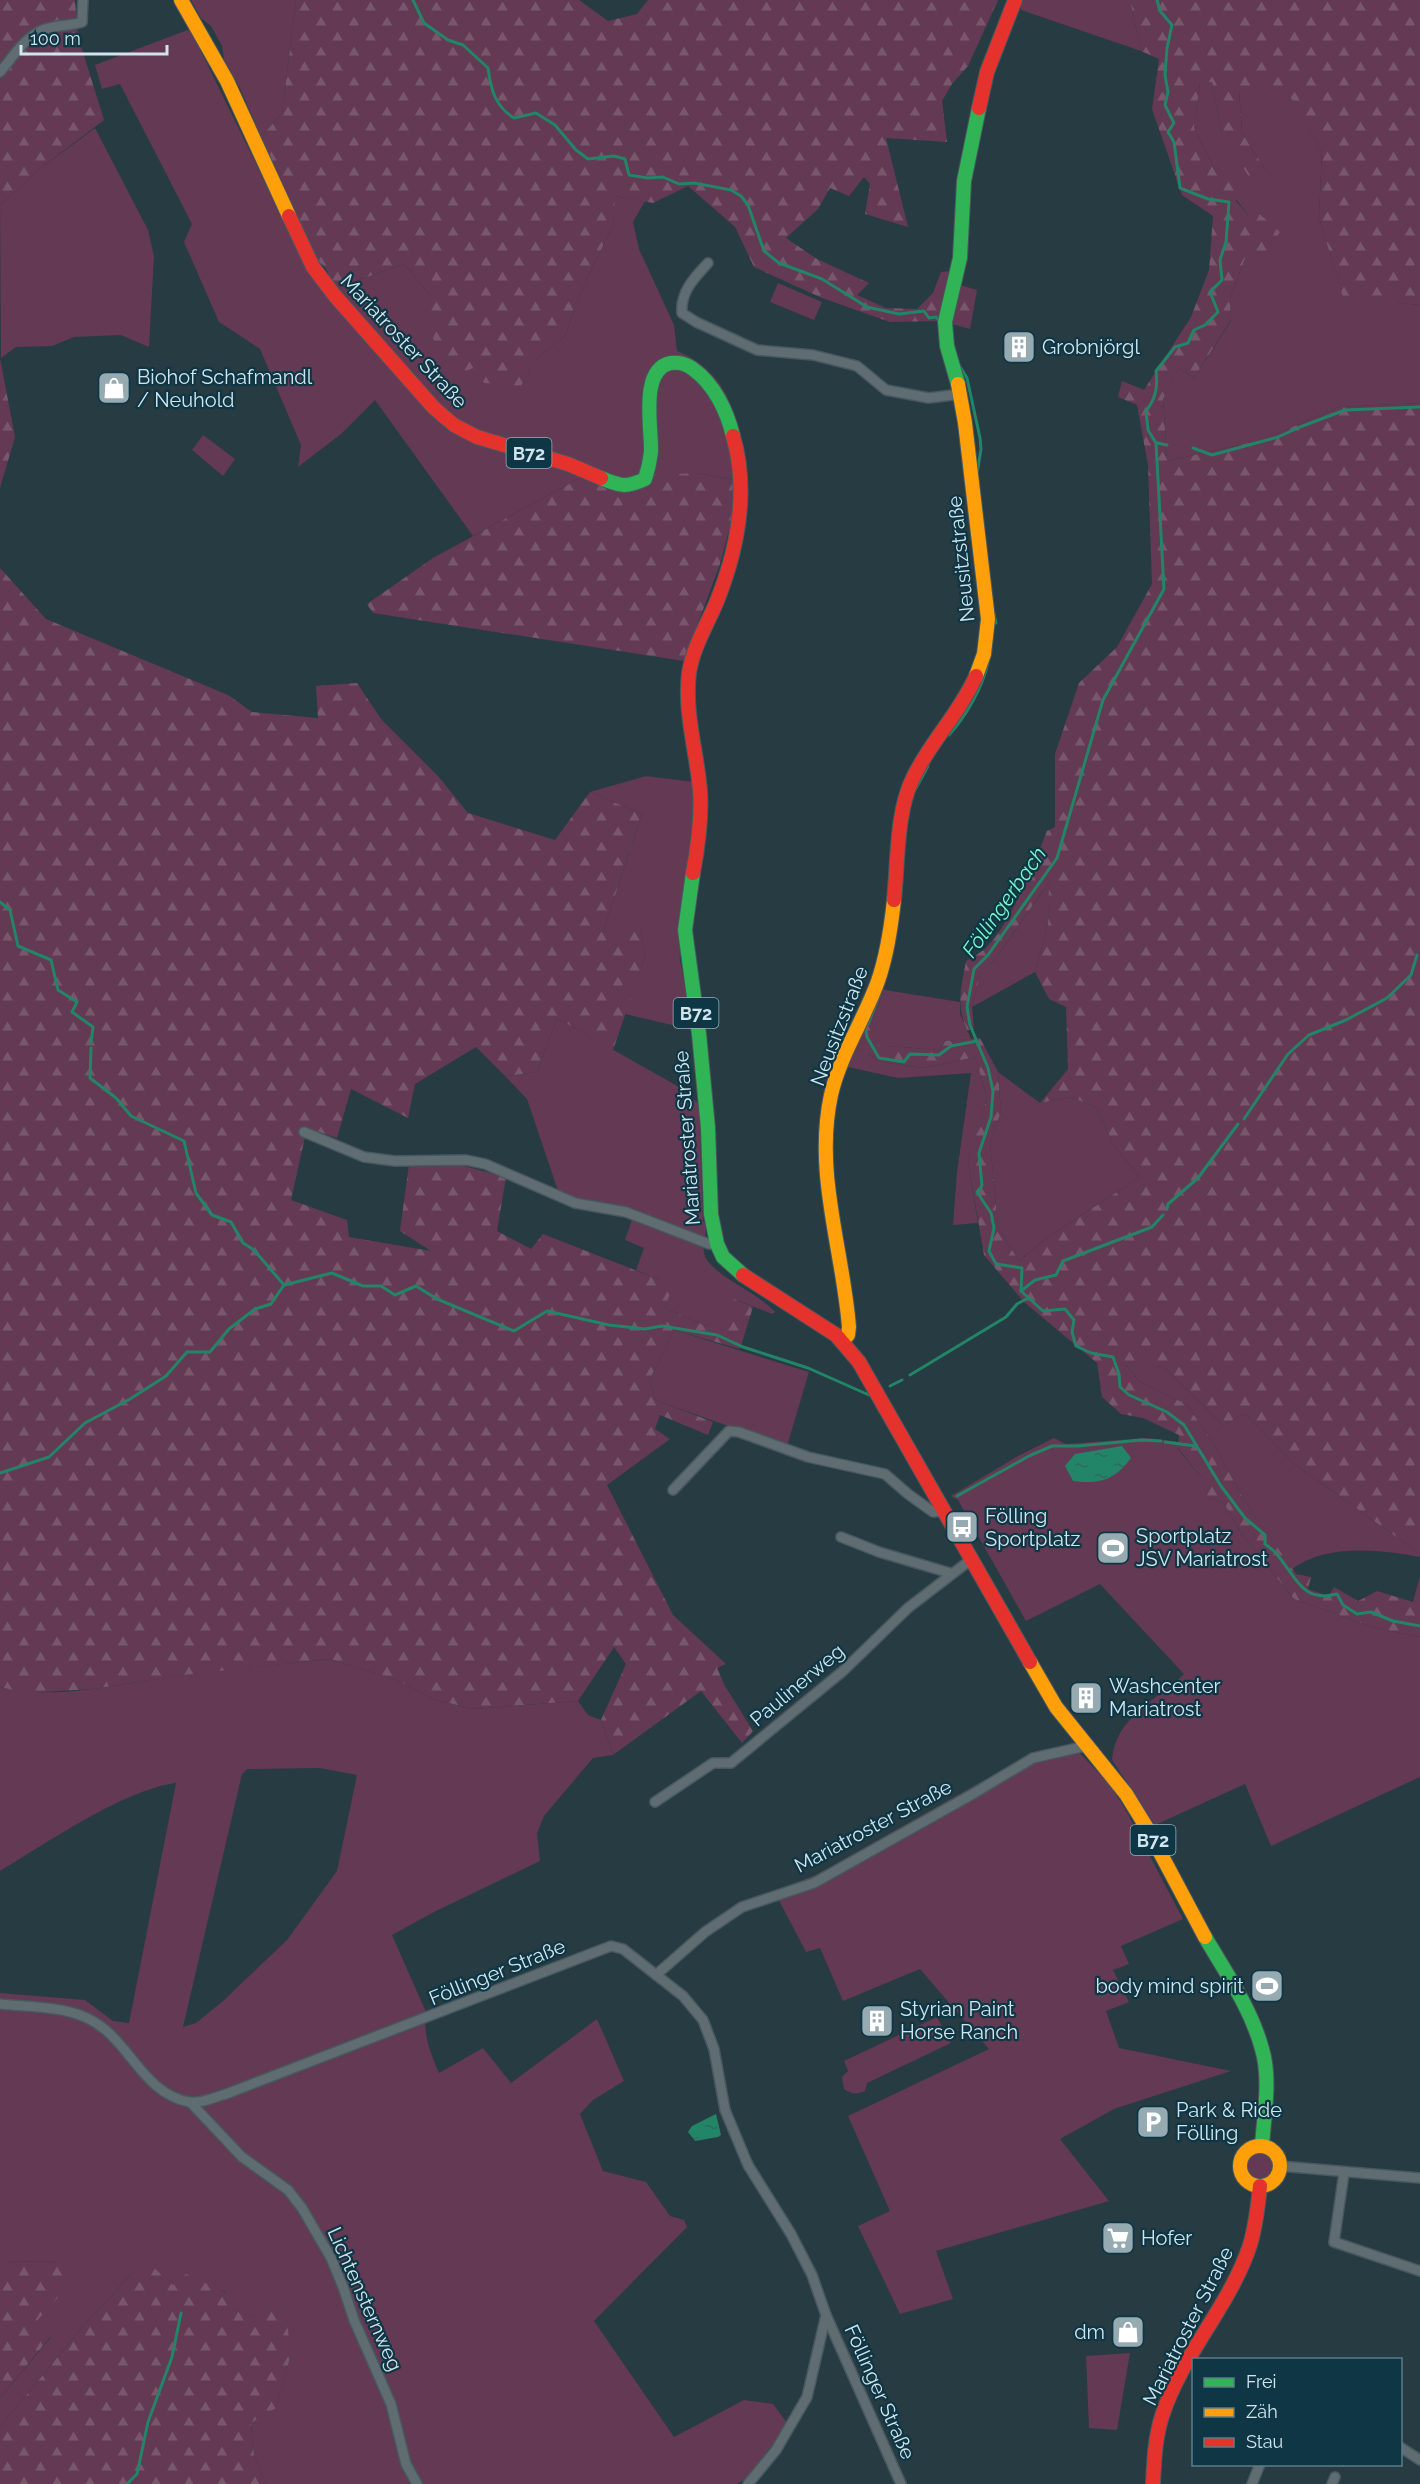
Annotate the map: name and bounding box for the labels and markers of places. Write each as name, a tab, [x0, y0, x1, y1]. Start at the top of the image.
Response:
building icon: Grobnjörgl	[1001, 329, 1037, 365]
place label: Grobnjörgl	[1042, 335, 1140, 359]
place label: Biohof Schafmandl / Neuhold	[137, 365, 313, 412]
shop icon: Biohof Schafmandl / Neuhold	[96, 370, 132, 406]
place label: Fölling Sportplatz	[985, 1504, 1080, 1551]
bus stop icon: Fölling Sportplatz	[944, 1509, 980, 1545]
place label: Sportplatz JSV Mariatrost	[1136, 1524, 1268, 1571]
sports icon: Sportplatz JSV Mariatrost	[1095, 1530, 1131, 1566]
place label: Washcenter Mariatrost	[1109, 1674, 1221, 1721]
building icon: Washcenter Mariatrost	[1068, 1680, 1104, 1716]
sports icon: body mind spirit	[1249, 1968, 1285, 2004]
place label: body mind spirit	[1096, 1974, 1244, 1998]
place label: Styrian Paint Horse Ranch	[900, 1997, 1018, 2044]
building icon: Styrian Paint Horse Ranch	[859, 2003, 895, 2039]
place label: Park & Ride Fölling	[1176, 2098, 1282, 2145]
parking icon: Park & Ride Fölling	[1135, 2104, 1171, 2140]
supermarket icon: Hofer	[1100, 2220, 1136, 2256]
place label: Hofer	[1141, 2226, 1192, 2250]
shop icon: dm	[1110, 2314, 1146, 2350]
place label: dm	[1074, 2320, 1105, 2344]

